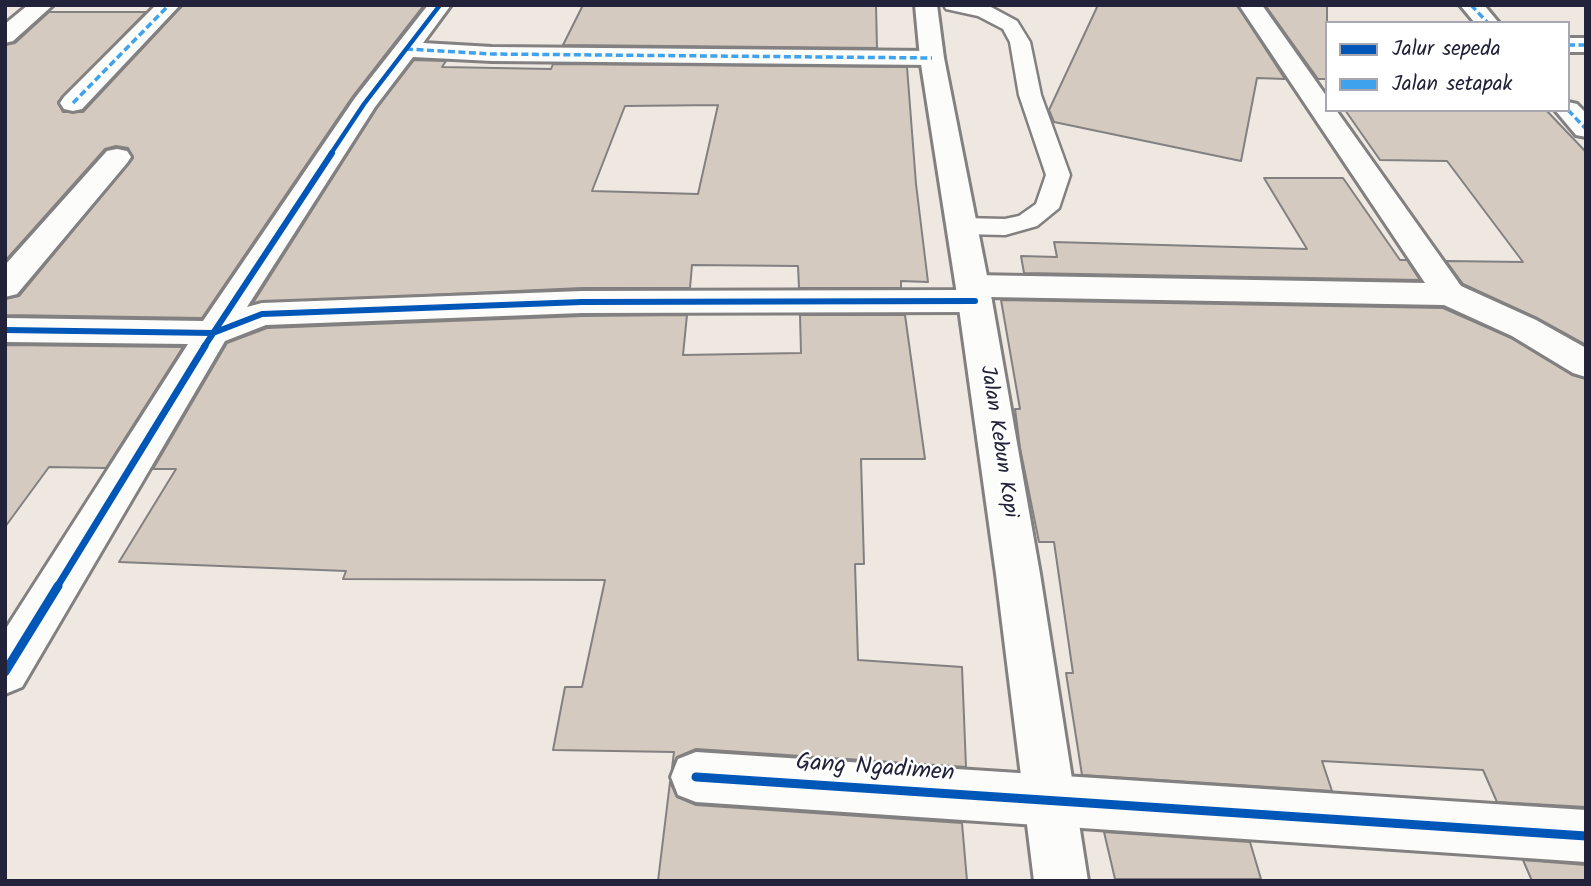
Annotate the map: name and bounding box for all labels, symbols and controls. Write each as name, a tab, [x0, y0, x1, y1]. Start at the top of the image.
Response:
legend	[1325, 21, 1570, 112]
text: Jalur sepeda	[1392, 33, 1501, 66]
text: Jalan setapak	[1392, 68, 1512, 101]
street label: Jalan Kebun Kopi	[973, 364, 1021, 520]
street label: Gang Ngadimen	[795, 750, 955, 790]

